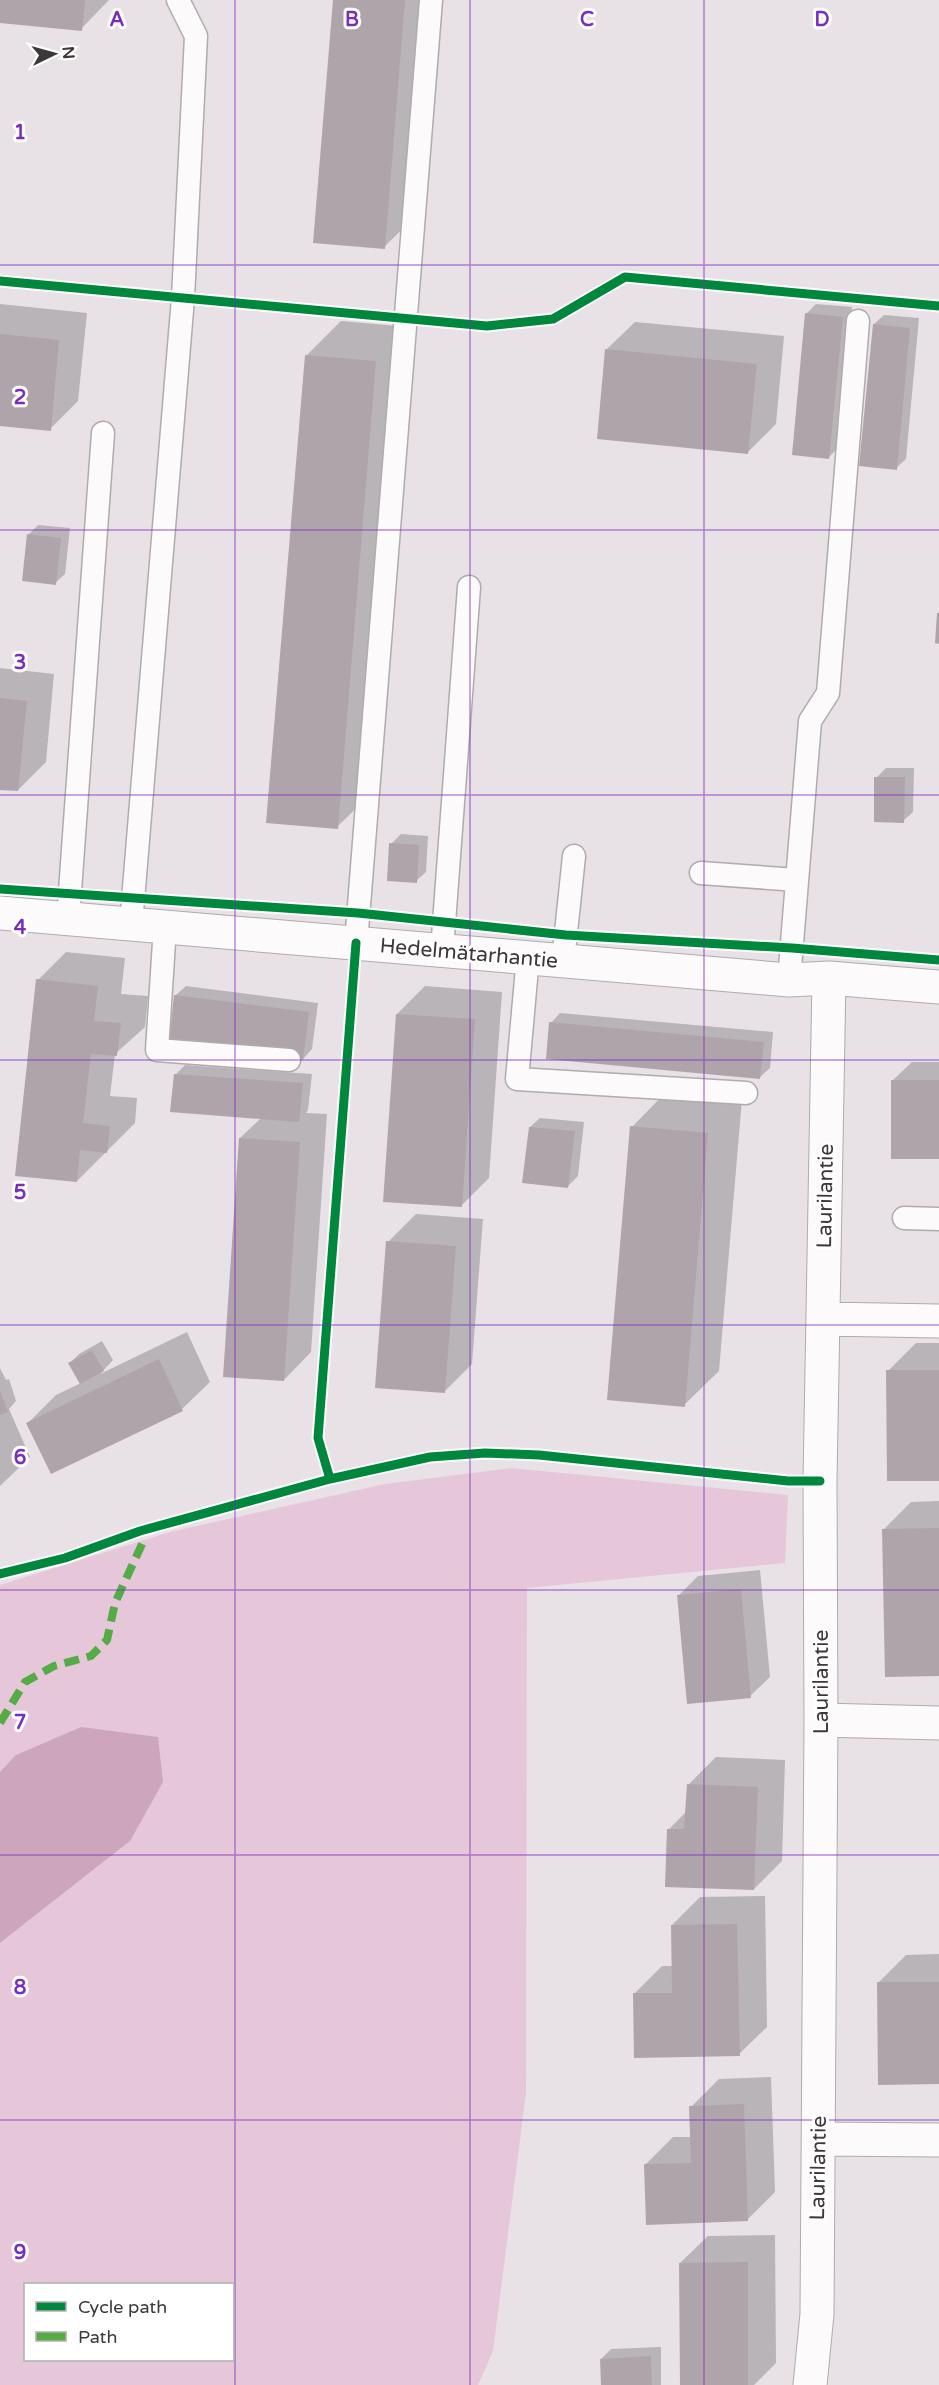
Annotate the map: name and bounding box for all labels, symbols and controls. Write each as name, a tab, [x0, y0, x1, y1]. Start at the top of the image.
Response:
text: A	[110, 8, 125, 32]
text: B	[345, 8, 359, 32]
text: C	[580, 8, 594, 32]
text: D	[814, 8, 830, 32]
north arrow	[24, 24, 84, 84]
text: N	[57, 46, 78, 60]
text: 1	[14, 121, 26, 145]
text: 2	[14, 386, 26, 410]
text: 3	[14, 651, 26, 675]
text: 4	[14, 916, 27, 940]
street label: Hedelmätarhantie	[379, 933, 559, 974]
street label: Laurilantie	[812, 1143, 839, 1249]
text: 5	[14, 1181, 26, 1205]
text: 6	[14, 1446, 26, 1470]
street label: Laurilantie	[809, 1630, 834, 1734]
text: 7	[14, 1711, 26, 1735]
text: 8	[14, 1976, 26, 2000]
street label: Laurilantie	[805, 2115, 832, 2221]
text: 9	[14, 2241, 26, 2265]
legend	[24, 2283, 234, 2361]
text: Cycle path	[78, 2296, 167, 2318]
text: Path	[78, 2326, 117, 2348]

